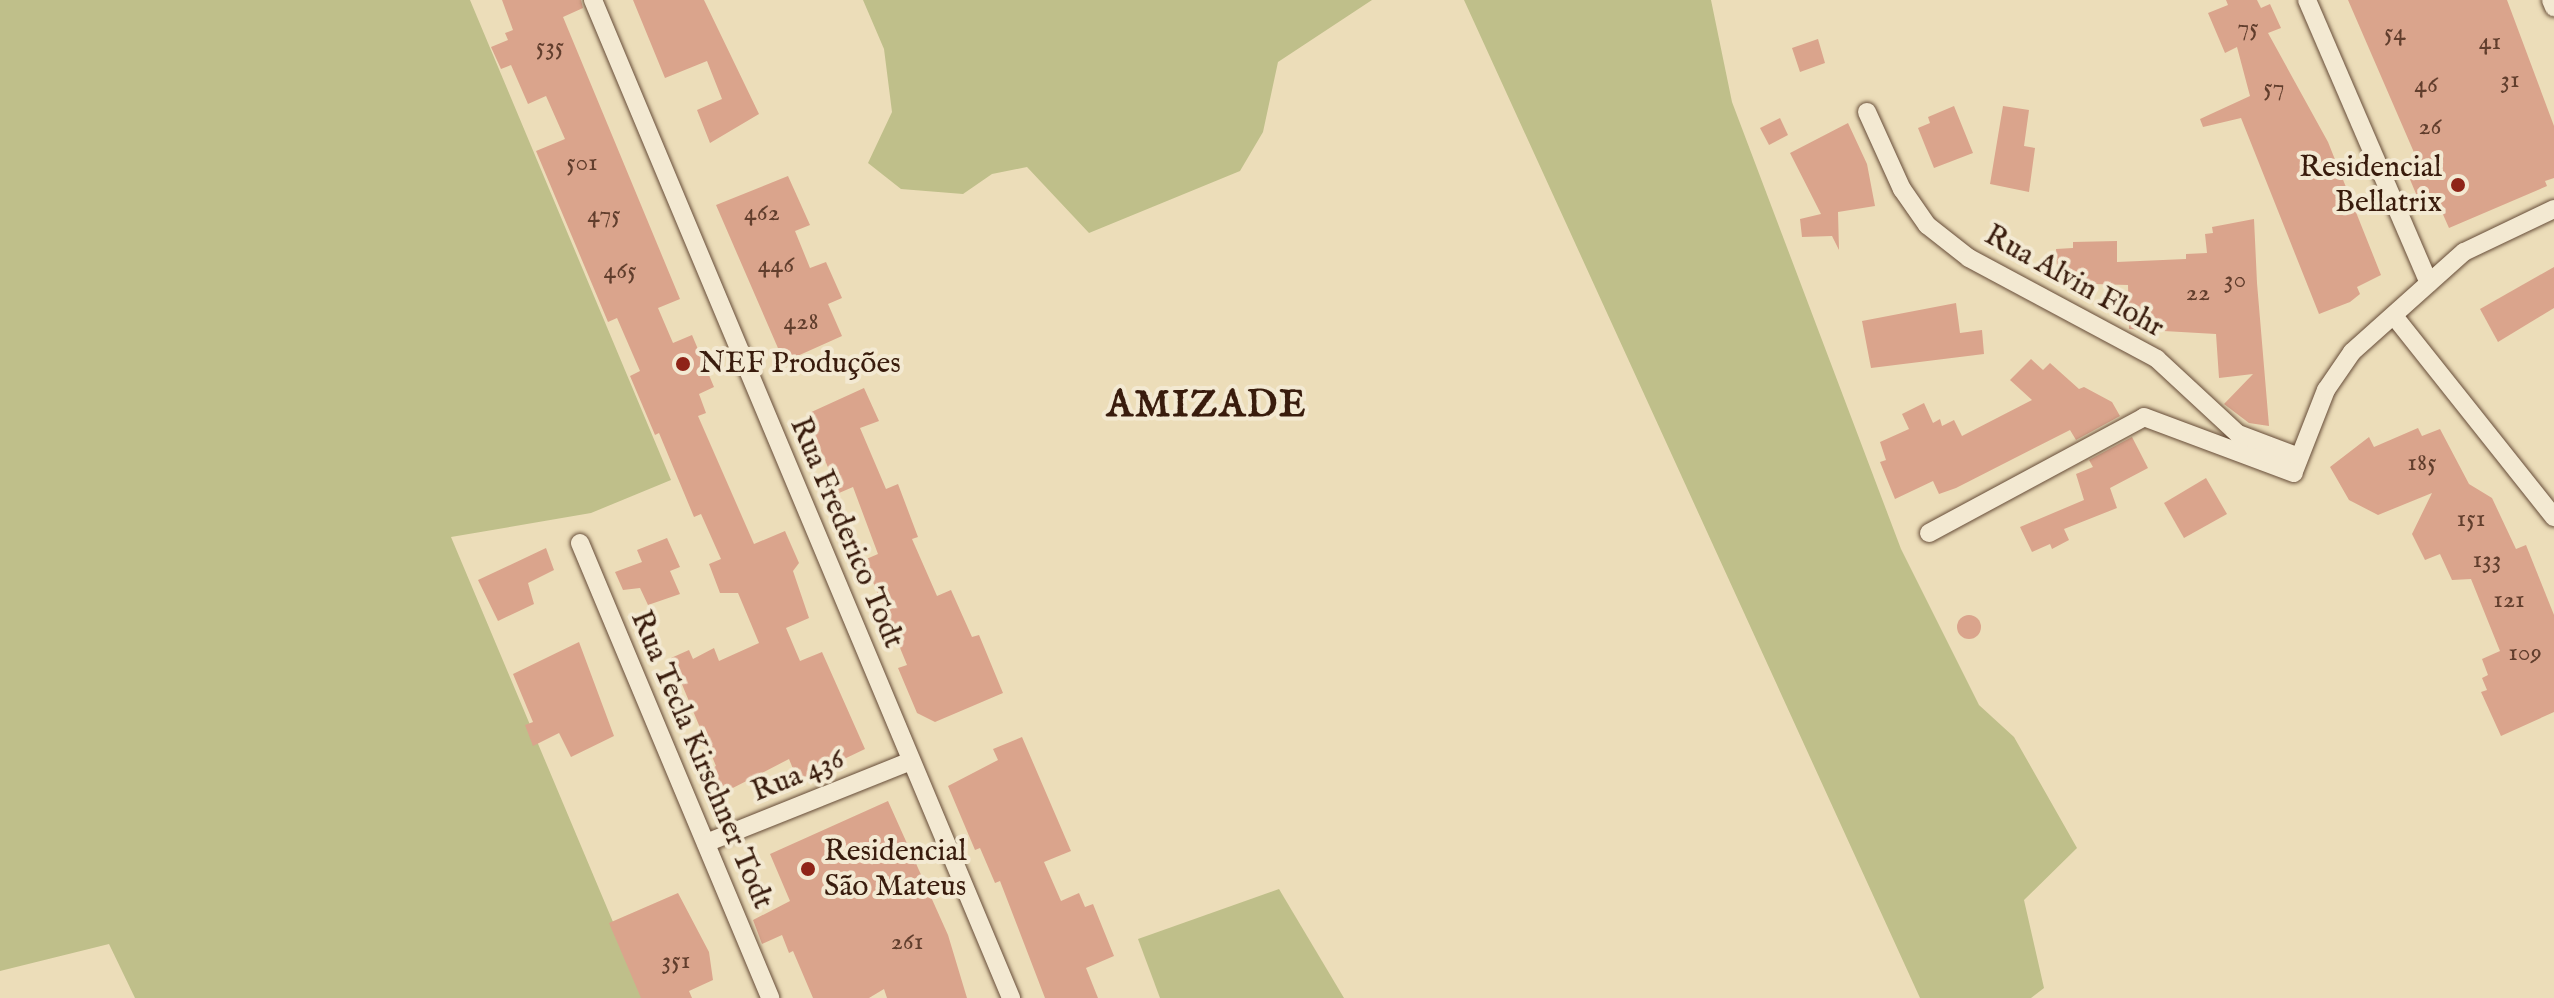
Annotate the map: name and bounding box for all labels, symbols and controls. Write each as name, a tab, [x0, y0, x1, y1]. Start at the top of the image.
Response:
house number: 75	[2237, 12, 2259, 44]
house number: 54	[2384, 17, 2406, 49]
house number: 41	[2479, 26, 2501, 58]
house number: 535	[536, 31, 564, 63]
house number: 31	[2500, 64, 2520, 96]
house number: 46	[2414, 69, 2438, 101]
house number: 57	[2263, 72, 2285, 104]
house number: 26	[2418, 111, 2442, 143]
house number: 501	[566, 147, 598, 179]
place label: Residencial Bellatrix	[2299, 150, 2442, 220]
marker: Residencial Bellatrix	[2449, 176, 2467, 194]
house number: 462	[744, 197, 780, 229]
house number: 475	[587, 199, 621, 231]
street label: Rua Alvin Flohr	[1978, 218, 2170, 346]
house number: 446	[758, 249, 794, 281]
house number: 465	[603, 255, 637, 287]
house number: 30	[2224, 264, 2246, 296]
house number: 22	[2186, 277, 2210, 309]
house number: 428	[783, 306, 819, 338]
place label: NEF Produções	[699, 346, 901, 382]
marker: NEF Produções	[674, 355, 692, 373]
district label: AMIZADE	[1107, 384, 1307, 430]
street label: Rua Frederico Todt	[781, 412, 911, 654]
house number: 185	[2407, 447, 2437, 479]
house number: 151	[2457, 503, 2485, 535]
house number: 133	[2472, 544, 2502, 576]
house number: 121	[2493, 584, 2525, 616]
street label: Rua Tecla Kirschner Todt	[622, 605, 780, 915]
house number: 109	[2508, 637, 2542, 669]
street label: Rua 436	[747, 741, 849, 811]
place label: Residencial São Mateus	[824, 834, 967, 904]
marker: Residencial São Mateus	[799, 860, 817, 878]
house number: 261	[891, 926, 923, 958]
house number: 351	[662, 945, 690, 977]

